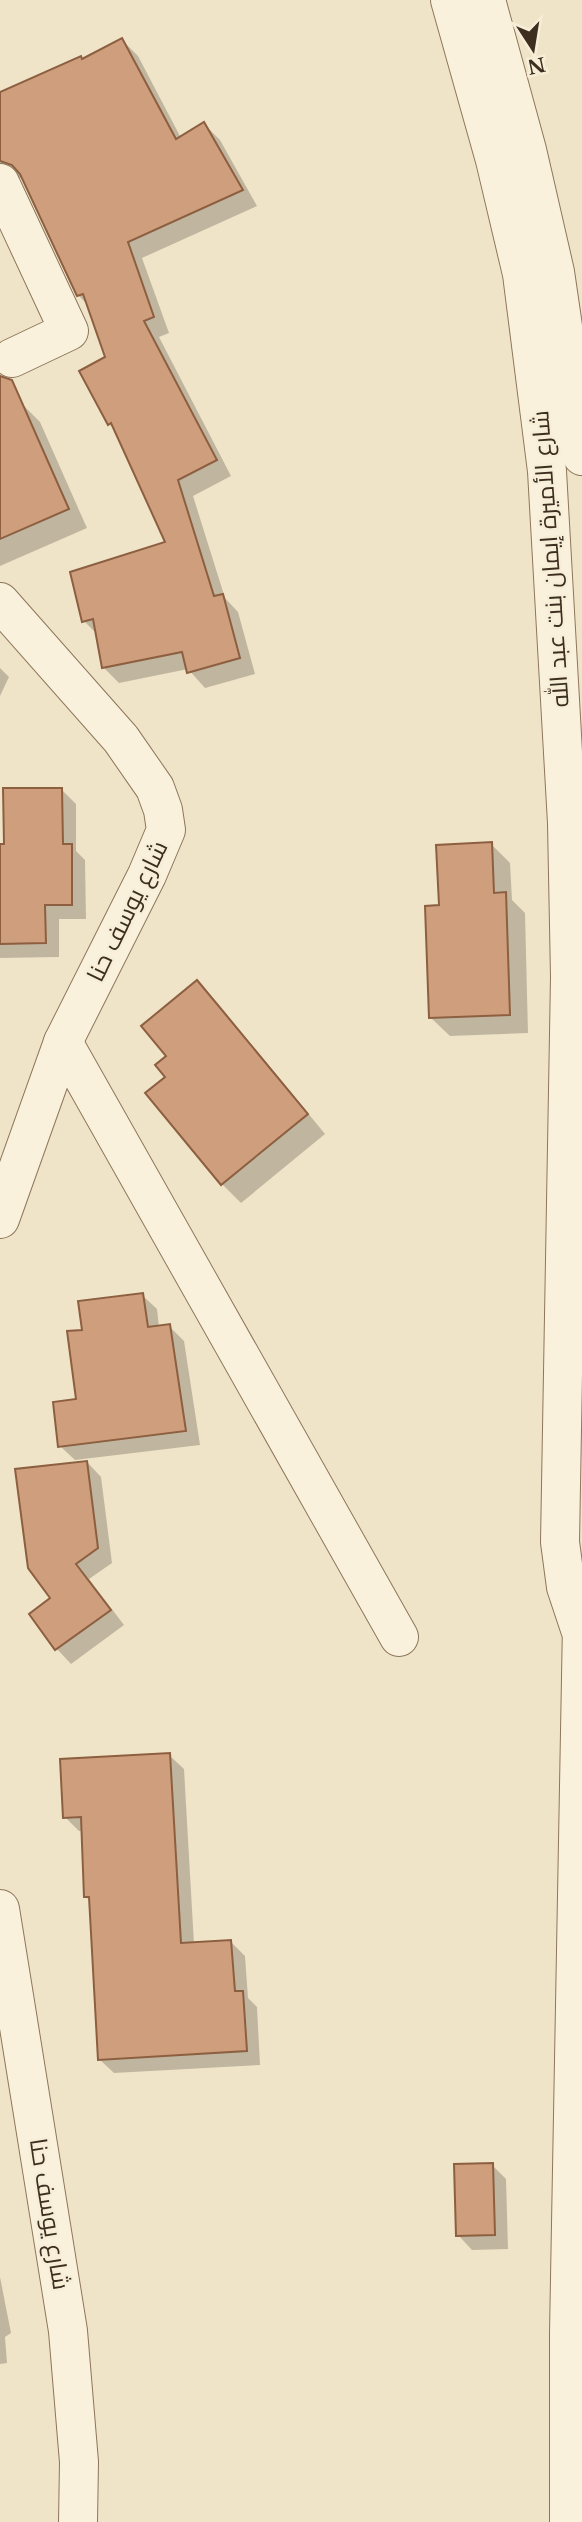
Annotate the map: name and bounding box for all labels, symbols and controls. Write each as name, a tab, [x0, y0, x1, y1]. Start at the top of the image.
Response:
north arrow	[498, 14, 568, 84]
text: N	[525, 52, 548, 78]
street label: شارع الأميرة إيمان بنت عبد الله	[524, 409, 577, 709]
street label: شارع يوسف حنا	[80, 836, 175, 987]
street label: شارع يوسف حنا	[22, 2136, 76, 2292]

